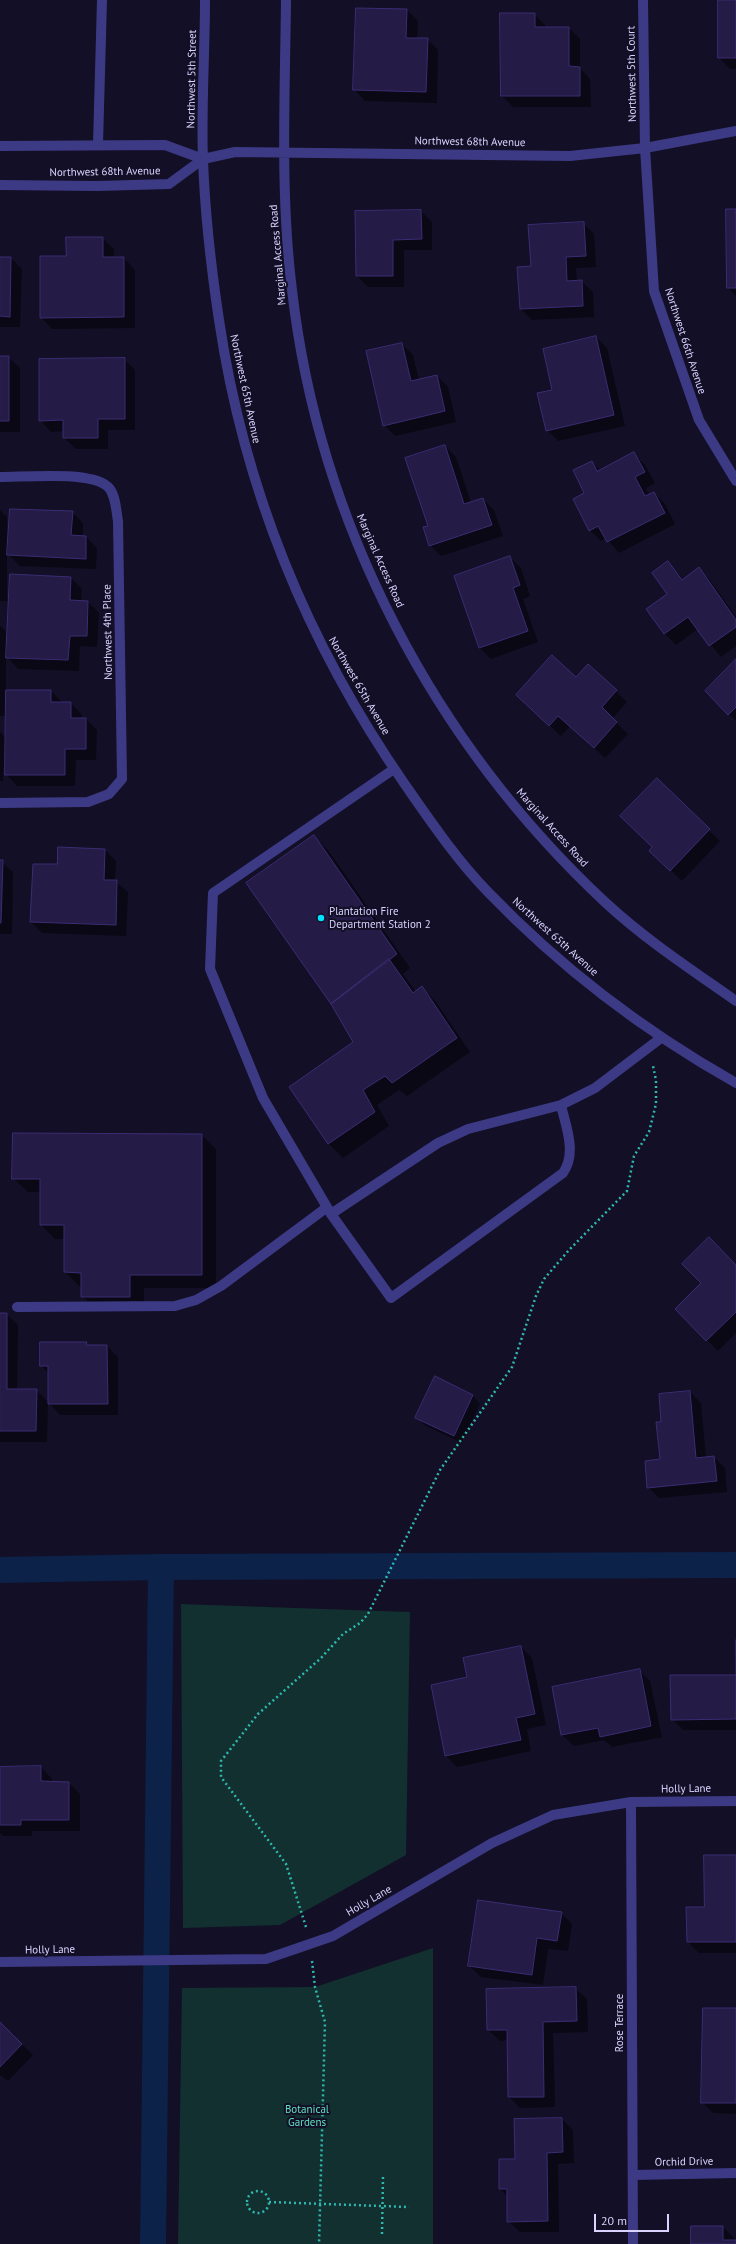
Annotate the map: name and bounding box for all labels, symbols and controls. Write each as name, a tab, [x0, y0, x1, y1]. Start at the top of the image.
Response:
street label: Northwest 5th Court	[625, 26, 639, 122]
street label: Northwest 5th Street	[185, 30, 199, 128]
street label: Northwest 68th Avenue	[414, 134, 526, 150]
street label: Northwest 68th Avenue	[49, 164, 161, 180]
street label: Marginal Access Road	[267, 204, 289, 306]
street label: Northwest 66th Avenue	[662, 286, 708, 396]
street label: Northwest 65th Avenue	[227, 333, 263, 445]
street label: Marginal Access Road	[353, 512, 407, 610]
street label: Northwest 4th Place	[101, 584, 115, 680]
street label: Northwest 65th Avenue	[326, 635, 392, 737]
street label: Marginal Access Road	[513, 786, 591, 870]
street label: Northwest 65th Avenue	[509, 895, 601, 979]
place label: Plantation Fire Department Station 2	[329, 905, 431, 931]
marker: Plantation Fire Department Station 2	[316, 913, 326, 923]
street label: Holly Lane	[661, 1782, 711, 1796]
street label: Holly Lane	[344, 1883, 394, 1919]
street label: Holly Lane	[25, 1943, 75, 1957]
street label: Rose Terrace	[613, 1994, 627, 2052]
park label: Botanical Gardens	[285, 2103, 329, 2129]
street label: Orchid Drive	[655, 2155, 713, 2169]
scale bar	[596, 2206, 671, 2232]
text: 20 m	[601, 2213, 627, 2228]

